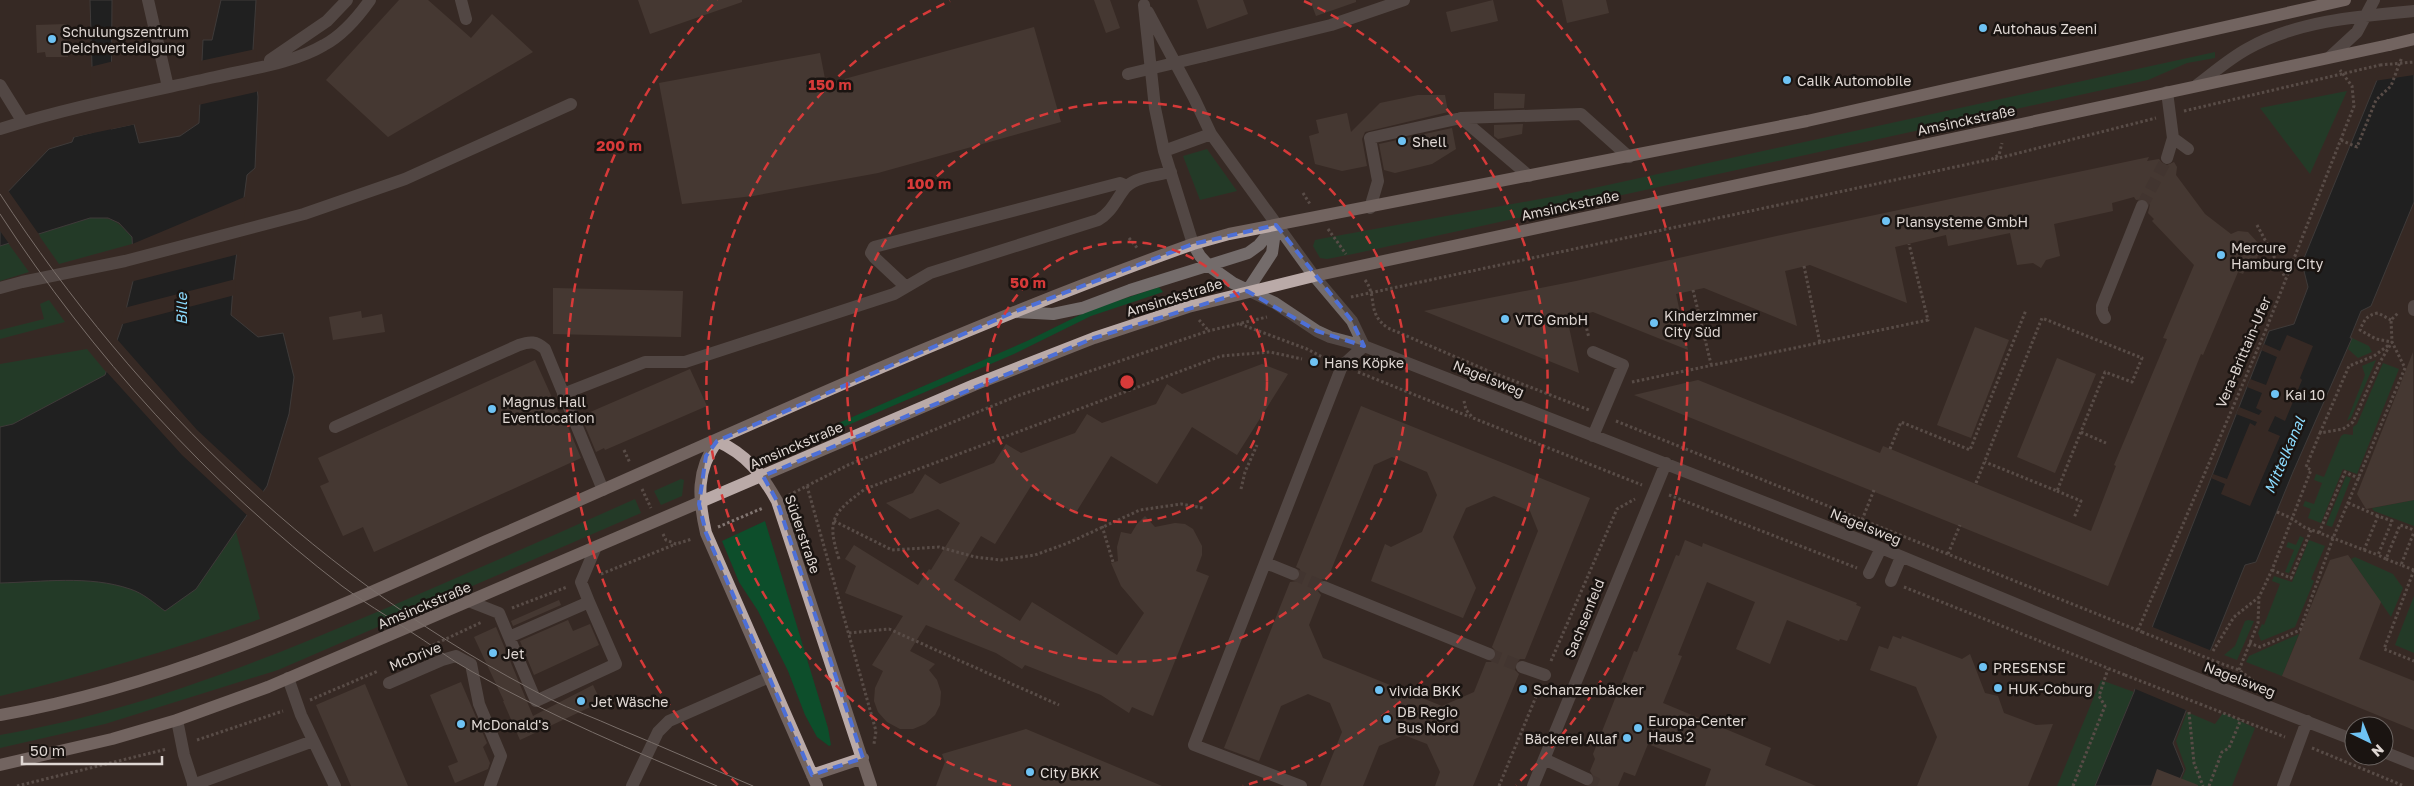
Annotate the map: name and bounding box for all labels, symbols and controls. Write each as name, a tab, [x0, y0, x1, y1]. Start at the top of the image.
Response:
place label: Autohaus Zeeni	[1993, 20, 2097, 37]
marker: Autohaus Zeeni	[1977, 22, 1989, 34]
place label: Schulungszentrum Deichverteidigung	[62, 23, 189, 56]
marker: Schulungszentrum Deichverteidigung	[46, 33, 58, 45]
place label: Calik Automobile	[1797, 72, 1911, 89]
marker: Calik Automobile	[1781, 74, 1793, 86]
text: 150 m	[808, 75, 852, 93]
street label: Amsinckstraße	[1916, 101, 2016, 139]
place label: Shell	[1412, 133, 1447, 150]
marker: Shell	[1396, 135, 1408, 147]
text: 200 m	[596, 136, 642, 154]
text: 100 m	[907, 174, 951, 192]
street label: Amsinckstraße	[1520, 186, 1620, 224]
place label: Plansysteme GmbH	[1896, 213, 2028, 230]
marker: Plansysteme GmbH	[1880, 215, 1892, 227]
place label: Mercure Hamburg City	[2231, 239, 2324, 272]
marker: Mercure Hamburg City	[2215, 249, 2227, 261]
text: 50 m	[1010, 273, 1046, 291]
street label: Amsinckstraße	[1124, 274, 1224, 320]
water label: Bille	[172, 292, 190, 325]
street label: Vera-Brittain-Ufer	[2212, 293, 2274, 410]
place label: Kinderzimmer City Süd	[1664, 307, 1758, 340]
place label: VTG GmbH	[1515, 311, 1588, 328]
marker: VTG GmbH	[1499, 313, 1511, 325]
marker: Kinderzimmer City Süd	[1648, 317, 1660, 329]
place label: Hans Köpke	[1324, 354, 1404, 371]
marker: Hans Köpke	[1308, 356, 1320, 368]
street label: Nagelsweg	[1451, 356, 1527, 400]
centre of rings	[1118, 373, 1136, 391]
place label: Kai 10	[2285, 386, 2325, 403]
marker: Kai 10	[2269, 388, 2281, 400]
place label: Magnus Hall Eventlocation	[502, 393, 595, 426]
marker: Magnus Hall Eventlocation	[486, 403, 498, 415]
water label: Mittelkanal	[2260, 413, 2309, 496]
street label: Amsinckstraße	[747, 418, 845, 472]
street label: Süderstraße	[782, 492, 824, 576]
street label: Nagelsweg	[1828, 504, 1904, 548]
street label: Sachsenfeld	[1561, 576, 1607, 660]
street label: Amsinckstraße	[375, 578, 473, 632]
street label: McDrive	[387, 638, 443, 674]
place label: Jet	[503, 645, 525, 662]
marker: Jet	[487, 647, 499, 659]
street label: Nagelsweg	[2202, 658, 2278, 700]
place label: PRESENSE	[1993, 659, 2066, 676]
marker: PRESENSE	[1977, 661, 1989, 673]
place label: HUK-Coburg	[2008, 680, 2093, 697]
place label: Schanzenbäcker	[1533, 681, 1644, 698]
place label: vivida BKK	[1389, 682, 1461, 699]
marker: HUK-Coburg	[1992, 682, 2004, 694]
marker: Schanzenbäcker	[1517, 683, 1529, 695]
marker: vivida BKK	[1373, 684, 1385, 696]
place label: Jet Wäsche	[591, 693, 668, 710]
marker: Jet Wäsche	[575, 695, 587, 707]
place label: DB Regio Bus Nord	[1397, 703, 1459, 736]
place label: Europa-Center Haus 2	[1648, 712, 1746, 745]
marker: DB Regio Bus Nord	[1381, 713, 1393, 725]
place label: McDonald's	[471, 716, 549, 733]
north arrow	[2344, 716, 2394, 766]
marker: McDonald's	[455, 718, 467, 730]
marker: Europa-Center Haus 2	[1632, 722, 1644, 734]
place label: Bäckerei Allaf	[1525, 730, 1617, 747]
marker: Bäckerei Allaf	[1621, 732, 1633, 744]
scale bar	[22, 734, 162, 766]
text: 50 m	[30, 741, 65, 759]
text: N	[2369, 741, 2388, 761]
place label: City BKK	[1040, 764, 1100, 781]
marker: City BKK	[1024, 766, 1036, 778]

